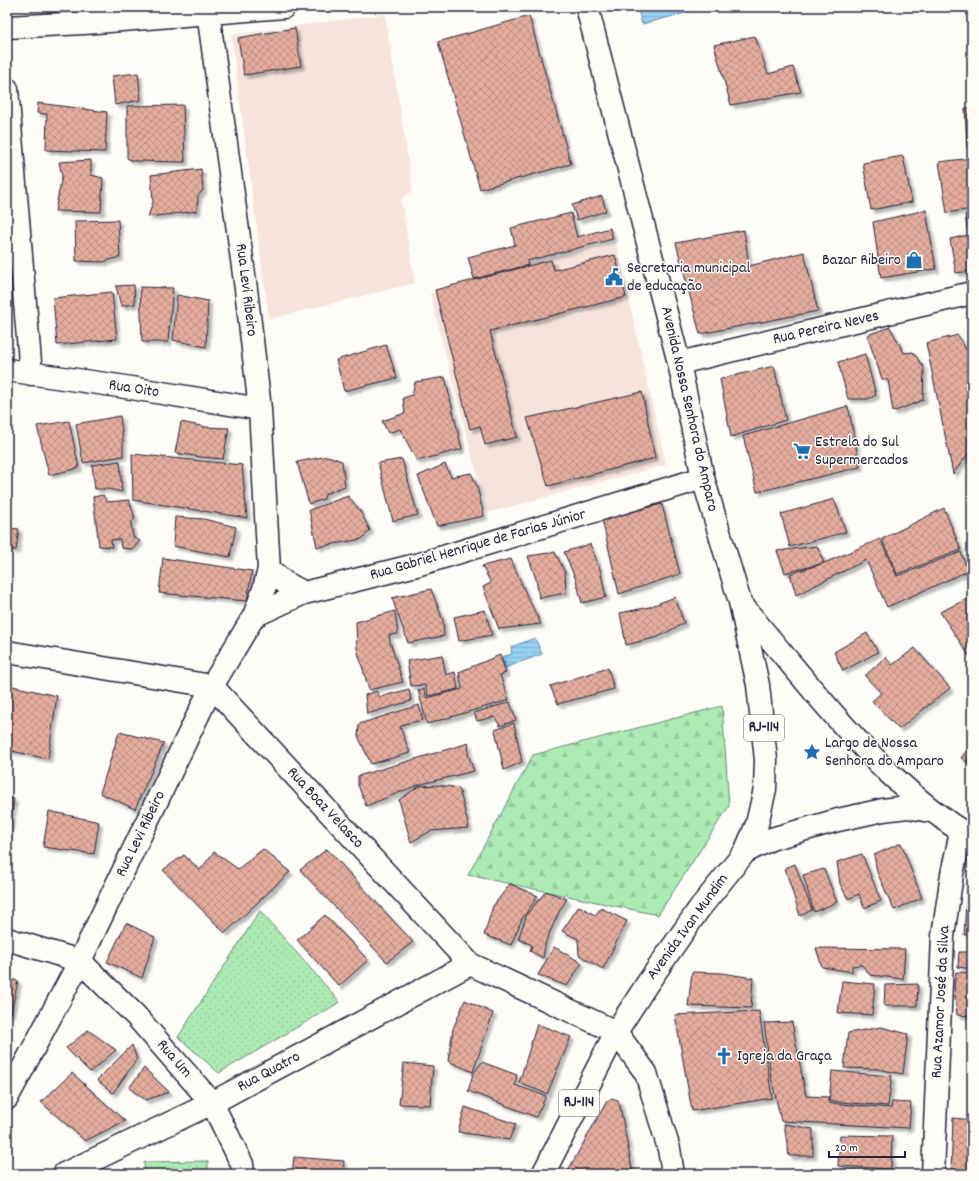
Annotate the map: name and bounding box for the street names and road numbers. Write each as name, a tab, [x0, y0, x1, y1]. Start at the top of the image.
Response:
street label: Rua Levi Ribeiro	[229, 242, 263, 338]
street label: Avenida Nossa Senhora do Amparo	[654, 304, 724, 514]
street label: Rua Pereira Neves	[771, 305, 882, 351]
street label: Rua Oito	[107, 374, 161, 404]
street label: Rua Gabriel Henrique de Farias Júnior	[367, 503, 589, 587]
road number: RJ-114	[744, 715, 784, 741]
street label: Rua Boaz Velasco	[281, 762, 369, 854]
street label: Rua Levi Ribeiro	[110, 787, 172, 881]
street label: Avenida Ivan Mundim	[641, 869, 735, 985]
street label: Rua Azamor José da Silva	[926, 925, 957, 1079]
street label: Rua Um	[151, 1035, 197, 1083]
street label: Rua Quatro	[233, 1046, 305, 1098]
road number: RJ-114	[559, 1090, 599, 1116]

